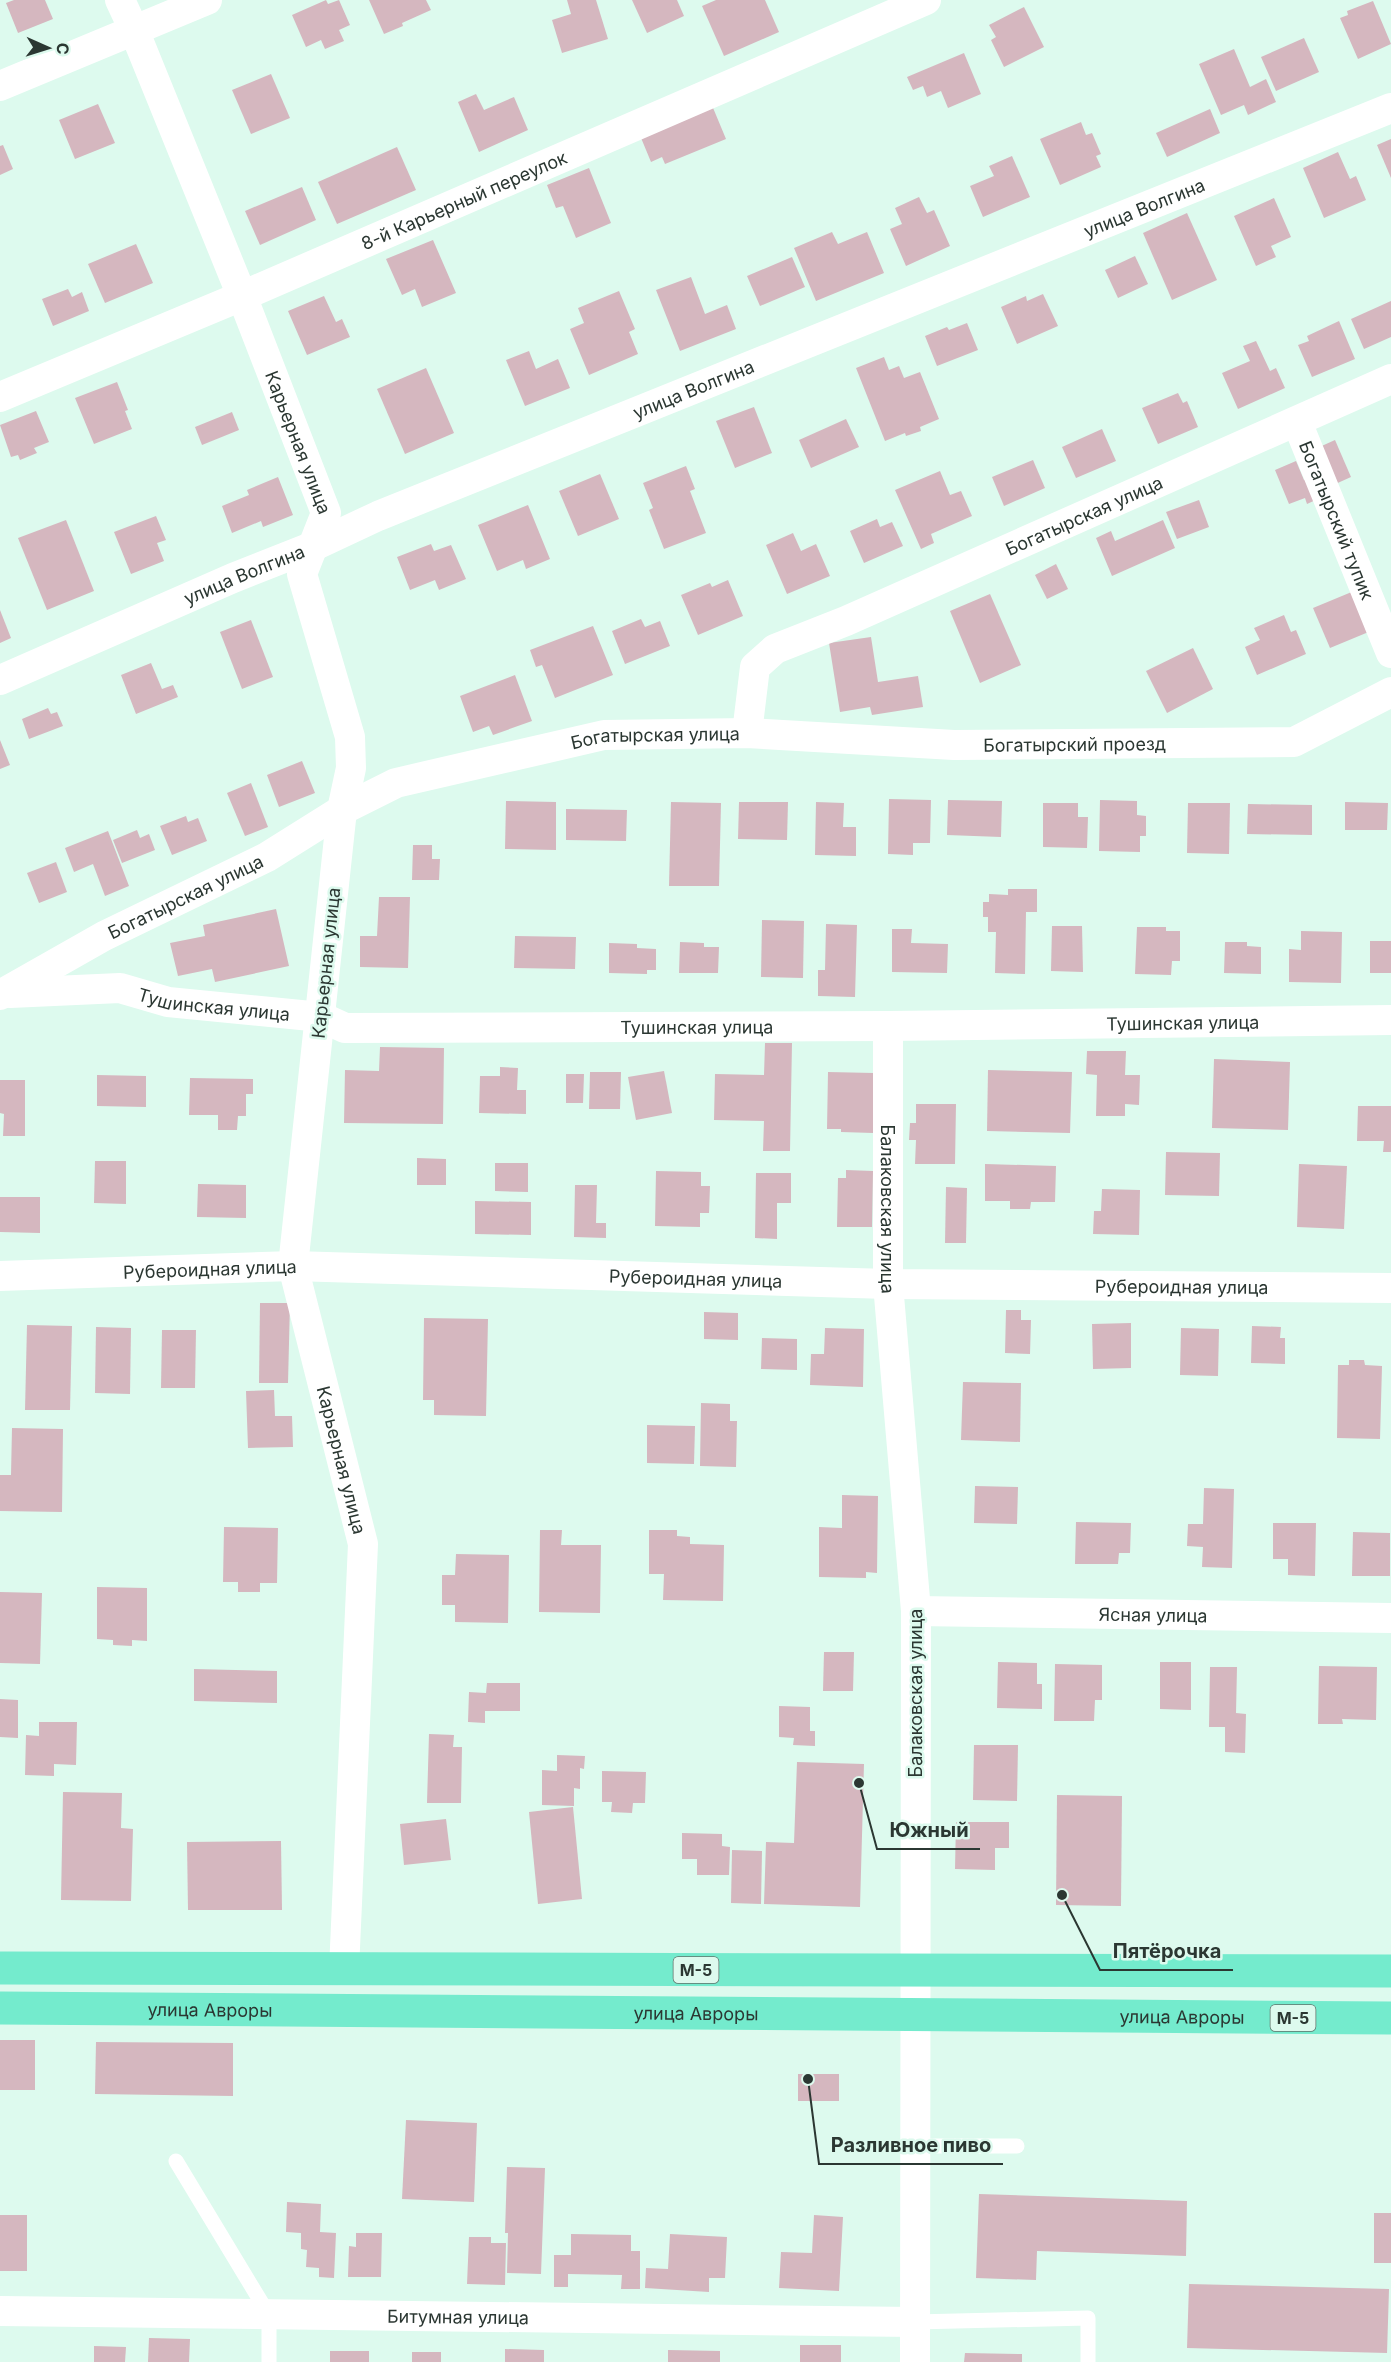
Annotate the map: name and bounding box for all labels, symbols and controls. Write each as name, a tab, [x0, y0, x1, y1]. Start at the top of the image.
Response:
north arrow	[18, 18, 78, 78]
text: С	[53, 42, 73, 55]
street label: 8-й Карьерный переулок	[358, 146, 570, 254]
street label: улица Волгина	[1080, 174, 1208, 241]
street label: улица Волгина	[630, 355, 757, 423]
street label: Карьерная улица	[261, 368, 336, 517]
street label: Богатырский тупик	[1295, 438, 1379, 603]
street label: Богатырская улица	[1002, 471, 1166, 559]
street label: улица Волгина	[180, 540, 308, 609]
street label: Богатырская улица	[569, 723, 740, 753]
street label: Богатырский проезд	[983, 733, 1166, 755]
street label: Богатырская улица	[104, 850, 266, 943]
street label: Карьерная улица	[308, 886, 344, 1040]
street label: Тушинская улица	[136, 983, 291, 1024]
street label: Тушинская улица	[1106, 1011, 1259, 1034]
street label: Тушинская улица	[620, 1016, 773, 1037]
street label: Балаковская улица	[877, 1125, 899, 1294]
street label: Рубероидная улица	[123, 1255, 297, 1282]
street label: Рубероидная улица	[609, 1265, 783, 1291]
street label: Рубероидная улица	[1095, 1275, 1268, 1298]
street label: Карьерная улица	[313, 1384, 371, 1536]
street label: Ясная улица	[1098, 1603, 1208, 1626]
street label: Балаковская улица	[905, 1609, 926, 1777]
callout: Южный	[877, 1811, 980, 1849]
text: Южный	[889, 1818, 969, 1842]
callout: Пятёрочка	[1100, 1932, 1233, 1970]
text: Пятёрочка	[1113, 1939, 1221, 1963]
road number: М-5	[674, 1957, 718, 1983]
street label: улица Авроры	[147, 1999, 273, 2020]
street label: улица Авроры	[633, 2002, 759, 2024]
road number: М-5	[1270, 2005, 1316, 2031]
street label: улица Авроры	[1119, 2006, 1245, 2027]
callout: Разливное пиво	[819, 2126, 1003, 2164]
text: Разливное пиво	[831, 2133, 991, 2157]
street label: Битумная улица	[387, 2305, 529, 2328]

